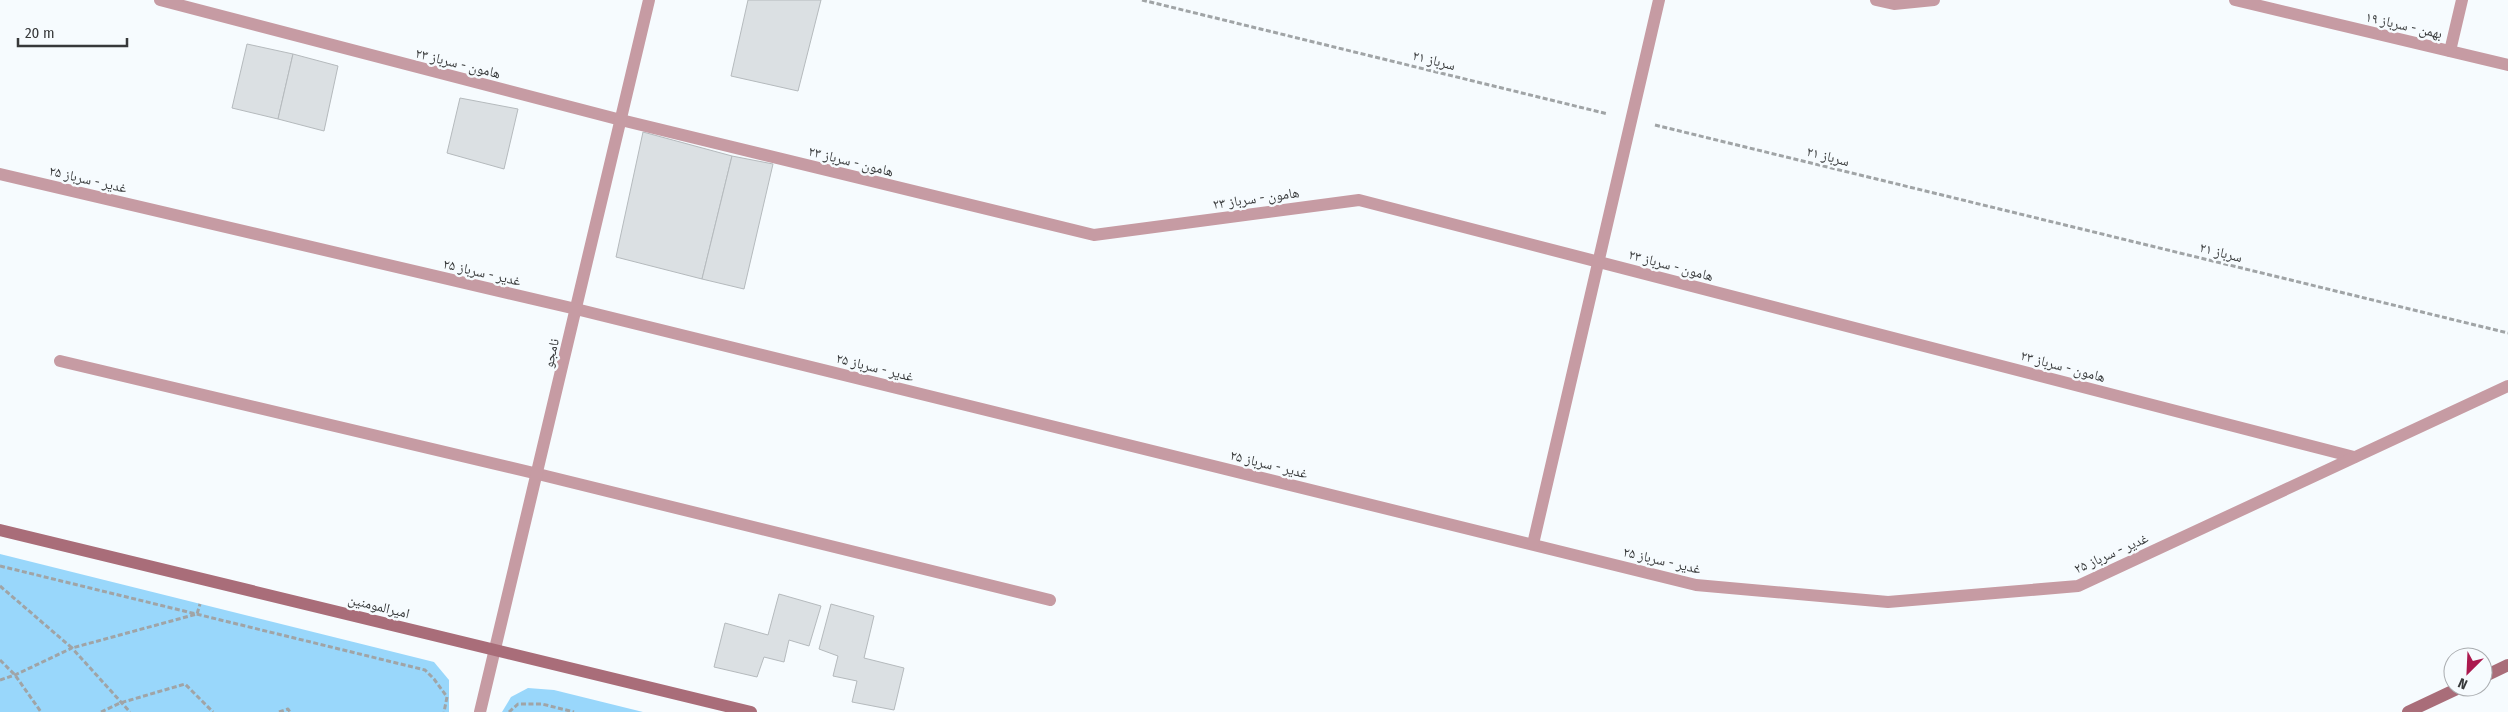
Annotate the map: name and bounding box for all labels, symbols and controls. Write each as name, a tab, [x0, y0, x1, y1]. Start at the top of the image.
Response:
street label: بهمن - سرباز ۱۹	[2364, 8, 2444, 43]
scale bar	[18, 15, 126, 47]
text: 20 m	[25, 24, 55, 42]
street label: هامون - سرباز ۲۳	[414, 45, 502, 82]
street label: سرباز ۲۱	[1411, 47, 1457, 74]
street label: هامون - سرباز ۲۳	[807, 143, 895, 180]
street label: سرباز ۲۱	[1805, 143, 1851, 170]
street label: غدیر - سرباز ۲۵	[47, 162, 129, 197]
street label: هامون - سرباز ۲۳	[1212, 184, 1300, 213]
street label: سرباز ۲۱	[2198, 239, 2244, 266]
street label: هامون - سرباز ۲۳	[1627, 246, 1715, 285]
street label: غدیر - سرباز ۲۵	[441, 255, 523, 290]
street label: نامجو	[540, 337, 563, 369]
street label: هامون - سرباز ۲۳	[2019, 347, 2107, 386]
street label: غدیر - سرباز ۲۵	[834, 350, 915, 385]
street label: غدیر - سرباز ۲۵	[1228, 447, 1309, 482]
street label: غدیر - سرباز ۲۵	[2071, 530, 2151, 577]
street label: غدیر - سرباز ۲۵	[1621, 543, 1703, 578]
street label: امیرالمومنین	[346, 591, 411, 622]
north arrow	[2443, 647, 2493, 697]
text: N	[2456, 674, 2470, 693]

